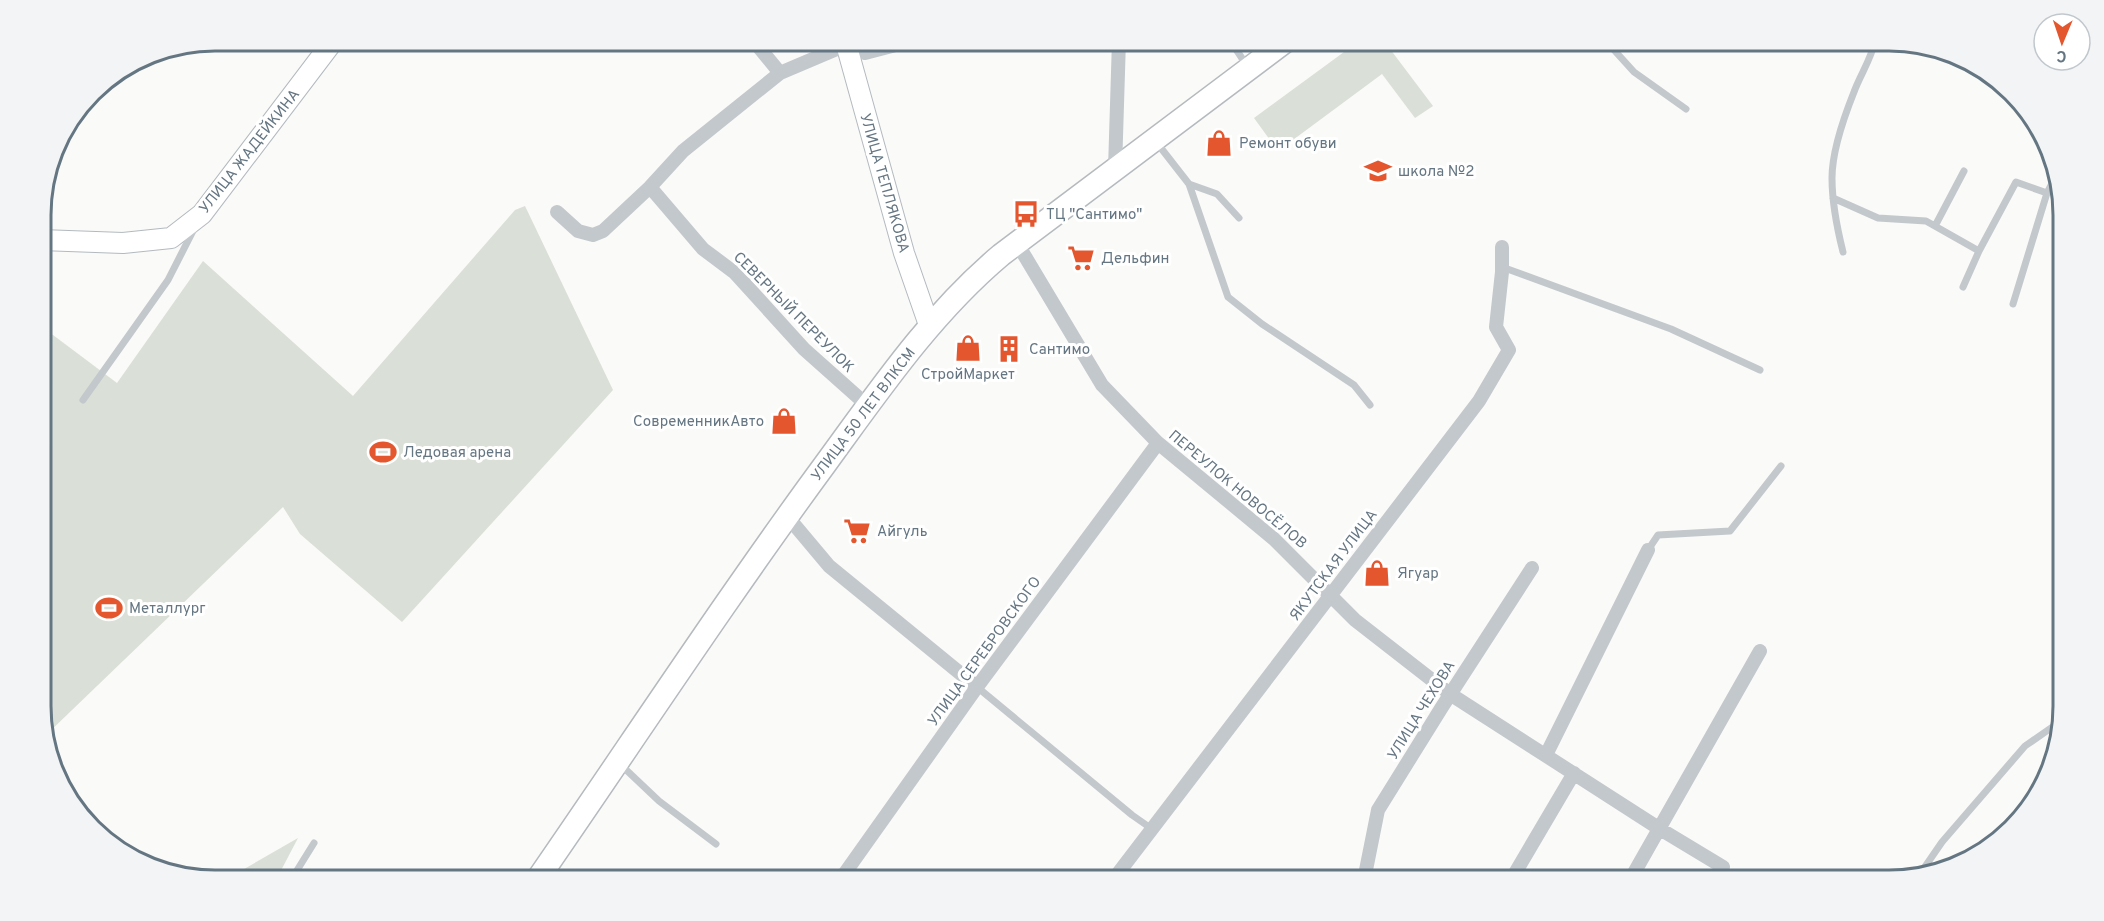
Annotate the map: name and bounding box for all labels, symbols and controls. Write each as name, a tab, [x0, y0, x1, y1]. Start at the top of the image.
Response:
north arrow	[2032, 12, 2092, 72]
text: С	[2056, 45, 2067, 65]
street label: УЛИЦА ЖАДЕЙКИНА	[194, 85, 305, 218]
street label: УЛИЦА ТЕПЛЯКОВА	[855, 111, 913, 255]
shop icon: Ремонт обуви	[1204, 128, 1234, 158]
place label: Ремонт обуви	[1239, 135, 1337, 154]
school or university icon: школа №2	[1363, 156, 1393, 186]
place label: школа №2	[1398, 163, 1474, 182]
bus stop icon: ТЦ "Сантимо"	[1011, 199, 1041, 229]
place label: ТЦ "Сантимо"	[1046, 206, 1142, 225]
supermarket icon: Дельфин	[1066, 243, 1096, 273]
street label: СЕВЕРНЫЙ ПЕРЕУЛОК	[728, 247, 859, 378]
place label: Дельфин	[1101, 250, 1169, 269]
shop icon: СтройМаркет	[953, 333, 983, 363]
building icon: Сантимо	[994, 334, 1024, 364]
place label: Сантимо	[1029, 341, 1090, 360]
street label: УЛИЦА 50 ЛЕТ ВЛКСМ	[808, 344, 921, 485]
place label: СтройМаркет	[921, 366, 1015, 385]
shop icon: СовременникАвто	[769, 406, 799, 436]
place label: СовременникАвто	[633, 413, 764, 432]
street label: ПЕРЕУЛОК НОВОСЁЛОВ	[1164, 426, 1311, 554]
sports icon: Ледовая арена	[368, 437, 398, 467]
place label: Ледовая арена	[403, 444, 511, 463]
street label: ЯКУТСКАЯ УЛИЦА	[1286, 506, 1382, 625]
supermarket icon: Айгуль	[842, 516, 872, 546]
place label: Айгуль	[877, 523, 928, 542]
shop icon: Ягуар	[1362, 558, 1392, 588]
place label: Ягуар	[1397, 565, 1439, 584]
street label: УЛИЦА СЕРЕБРОВСКОГО	[924, 573, 1046, 731]
sports icon: Металлург	[94, 593, 124, 623]
place label: Металлург	[129, 600, 206, 619]
street label: УЛИЦА ЧЕХОВА	[1384, 658, 1460, 764]

